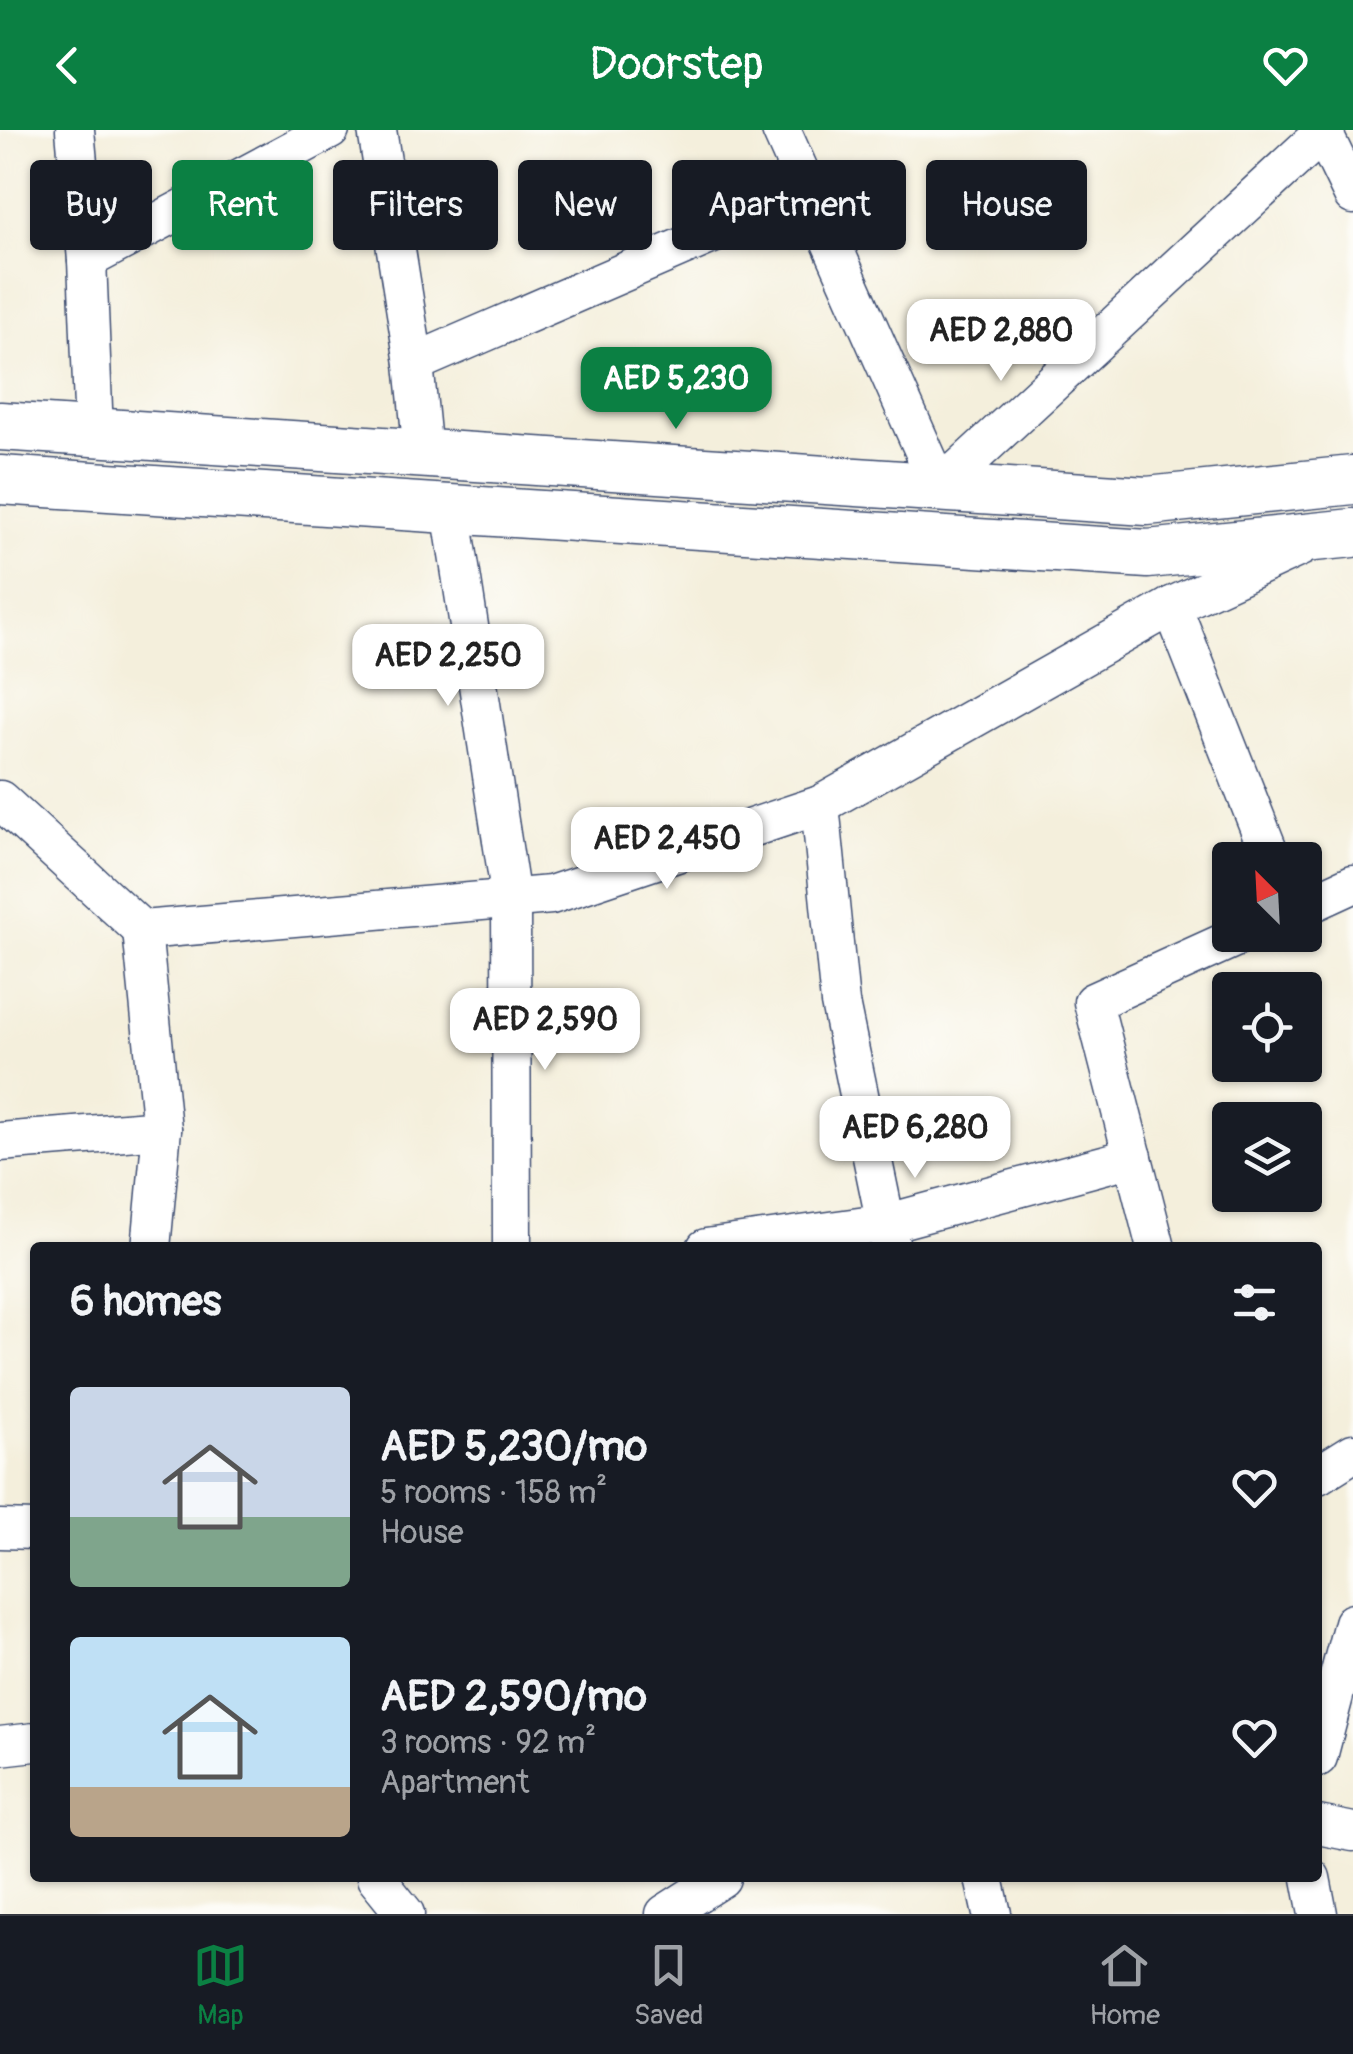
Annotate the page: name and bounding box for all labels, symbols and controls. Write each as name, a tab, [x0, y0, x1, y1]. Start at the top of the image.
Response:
text: Doorstep	[589, 37, 764, 93]
icon: back	[40, 38, 95, 93]
icon: heart	[1258, 38, 1313, 93]
chip: Buy	[30, 160, 152, 250]
chip: Rent	[172, 160, 313, 250]
chip: Filters	[333, 160, 498, 250]
chip: New	[518, 160, 652, 250]
chip: Apartment	[672, 160, 906, 250]
chip: House	[926, 160, 1087, 250]
pin: AED 2,880	[887, 299, 1115, 384]
text: AED 2,880	[929, 311, 1073, 351]
pin: AED 5,230	[562, 347, 790, 432]
text: AED 5,230	[603, 359, 749, 399]
pin: AED 2,250	[334, 624, 562, 709]
text: AED 2,250	[374, 636, 522, 676]
pin: AED 2,450	[553, 807, 781, 892]
text: AED 2,450	[593, 819, 741, 859]
north arrow	[1212, 842, 1322, 952]
map controls	[1212, 842, 1322, 1212]
button: locate	[1212, 972, 1322, 1082]
pin: AED 2,590	[431, 988, 659, 1073]
text: AED 2,590	[472, 1000, 618, 1040]
pin: AED 6,280	[801, 1096, 1029, 1181]
button: layers	[1212, 1102, 1322, 1212]
text: AED 6,280	[841, 1108, 989, 1148]
icon: filters	[1227, 1275, 1282, 1330]
text: 6 homes	[70, 1276, 221, 1328]
text: AED 5,230/mo	[380, 1421, 647, 1473]
icon: home	[150, 1427, 270, 1547]
icon: heart	[1227, 1460, 1282, 1515]
text: 5 rooms · 158 m²	[380, 1473, 607, 1513]
text: House	[380, 1513, 464, 1553]
text: AED 2,590/mo	[380, 1671, 647, 1723]
icon: home	[150, 1677, 270, 1797]
icon: heart	[1227, 1710, 1282, 1765]
text: 3 rooms · 92 m²	[380, 1723, 596, 1763]
text: Apartment	[380, 1763, 529, 1803]
tab: Map	[193, 1938, 248, 2033]
tab: Saved	[634, 1938, 703, 2033]
tab: Home	[1089, 1938, 1160, 2033]

